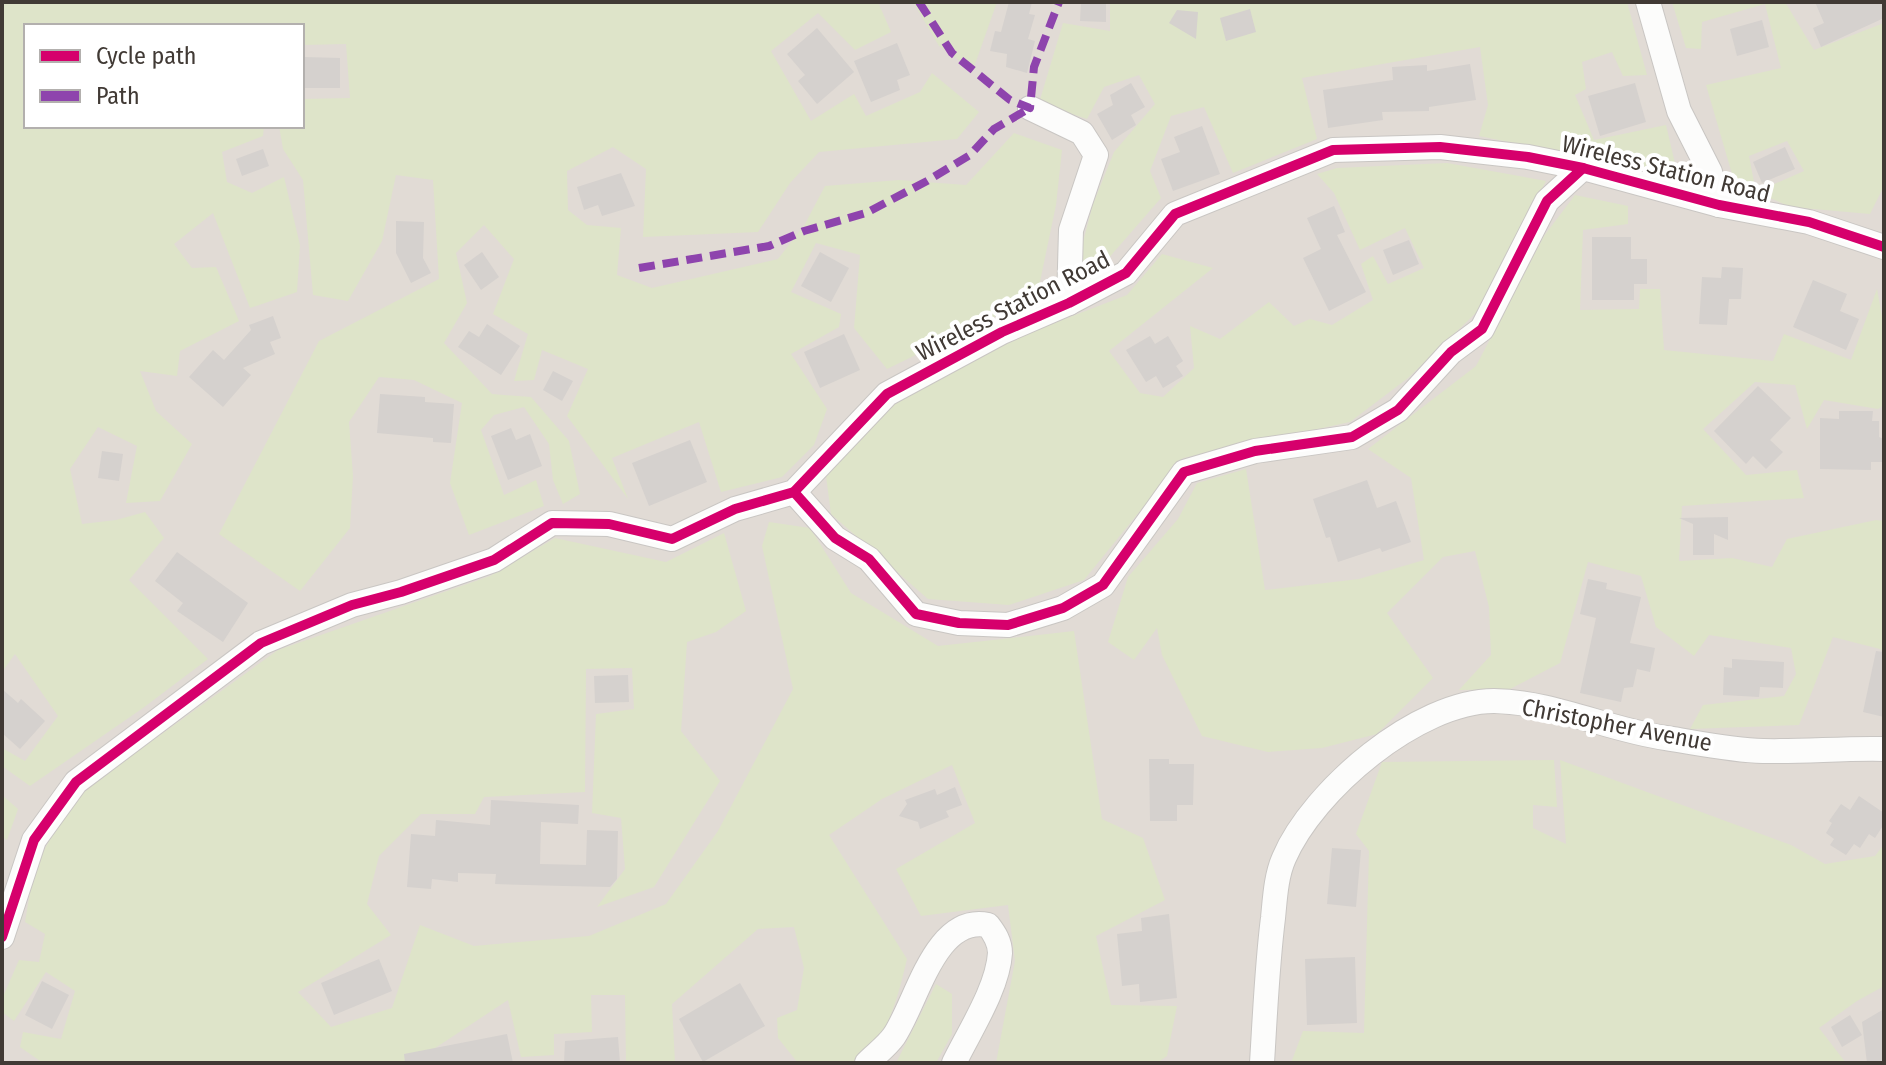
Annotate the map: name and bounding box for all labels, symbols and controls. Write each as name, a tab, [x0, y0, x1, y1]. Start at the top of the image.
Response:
legend	[24, 24, 304, 128]
text: Cycle path	[96, 42, 196, 70]
text: Path	[96, 82, 140, 110]
street label: Wireless Station Road	[1559, 130, 1773, 208]
street label: Wireless Station Road	[912, 245, 1114, 367]
street label: Christopher Avenue	[1520, 693, 1714, 757]

